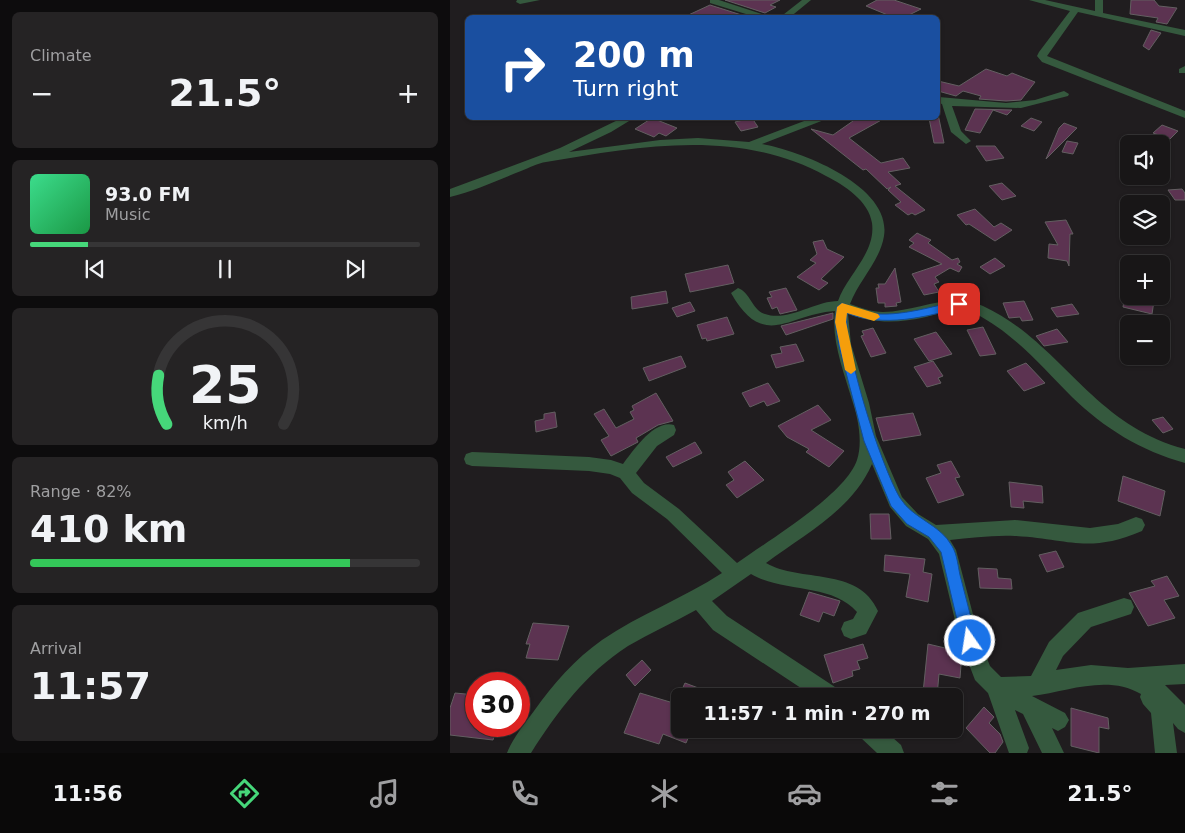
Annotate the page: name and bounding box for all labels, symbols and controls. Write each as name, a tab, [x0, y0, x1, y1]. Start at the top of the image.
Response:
icon: right	[490, 35, 555, 100]
text: 200 m	[573, 35, 695, 75]
text: Climate	[30, 46, 92, 65]
text: 21.5°	[169, 71, 281, 115]
text: Turn right	[573, 76, 678, 101]
text: −	[30, 77, 53, 110]
text: +	[397, 77, 420, 110]
map controls	[1120, 135, 1170, 365]
button: sound	[1120, 135, 1170, 185]
text: 93.0 FM	[105, 183, 190, 205]
button: layers	[1120, 195, 1170, 245]
text: Music	[105, 205, 151, 224]
icon: previous	[81, 255, 109, 283]
icon: pause	[211, 255, 239, 283]
icon: next	[341, 255, 369, 283]
button: +	[1120, 255, 1170, 305]
pin	[938, 283, 980, 325]
icon: arrive	[945, 290, 973, 318]
button: −	[1120, 315, 1170, 365]
text: 25	[189, 355, 261, 415]
text: km/h	[202, 412, 248, 433]
text: Range · 82%	[30, 482, 132, 501]
text: 410 km	[30, 507, 187, 551]
position arrow	[943, 614, 995, 666]
text: Arrival	[30, 639, 82, 658]
text: 11:57	[30, 664, 151, 708]
speed limit sign: 30	[465, 672, 530, 737]
text: 11:57 · 1 min · 270 m	[703, 702, 931, 724]
icon: directions	[227, 776, 262, 811]
icon: music	[367, 776, 402, 811]
icon: phone	[507, 776, 542, 811]
icon: climate	[647, 776, 682, 811]
icon: car	[787, 776, 822, 811]
icon: filters	[927, 776, 962, 811]
text: 11:56	[52, 781, 123, 806]
text: 21.5°	[1067, 781, 1132, 806]

